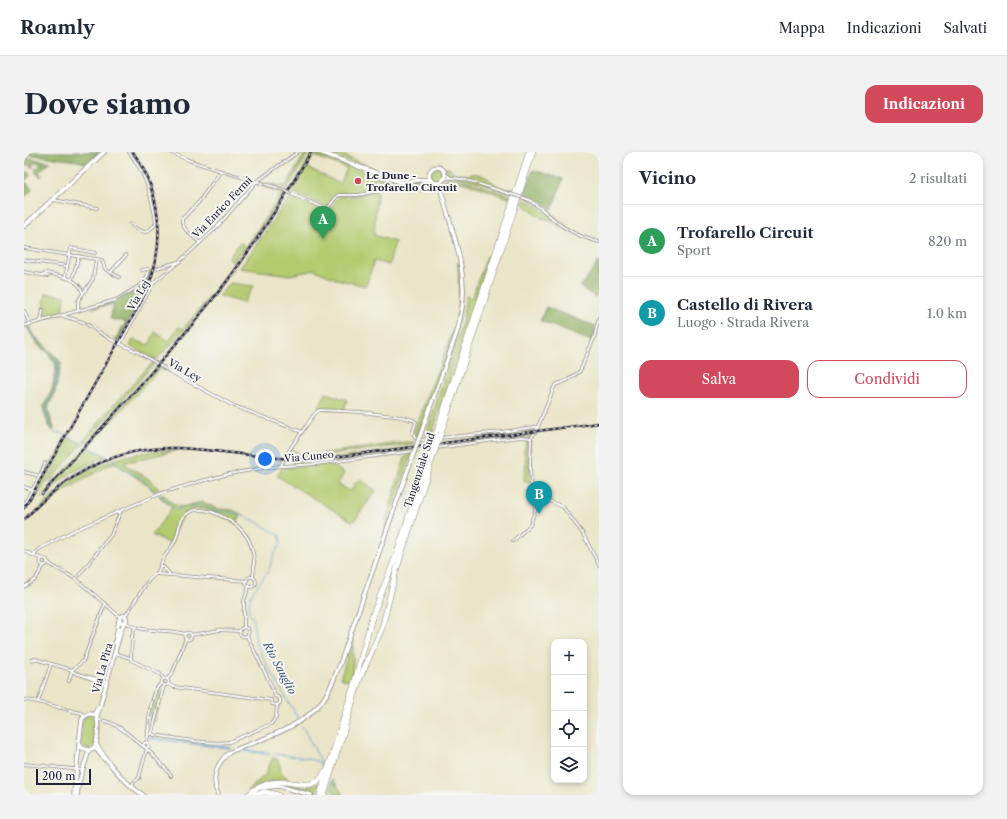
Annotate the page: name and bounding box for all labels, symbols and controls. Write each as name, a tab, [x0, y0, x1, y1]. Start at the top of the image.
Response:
text: Roamly	[20, 16, 95, 39]
text: Mappa	[779, 19, 825, 37]
text: Indicazioni	[847, 19, 922, 37]
text: Salvati	[944, 19, 987, 37]
button: Indicazioni	[865, 85, 983, 123]
text: Dove siamo	[24, 87, 191, 121]
text: Vicino	[639, 168, 696, 188]
place label: Le Dune - Trofarello Circuit	[366, 169, 457, 194]
text: 2 risultati	[909, 170, 967, 186]
street label: Via Enrico Fermi	[189, 174, 255, 242]
marker: Le Dune - Trofarello Circuit	[353, 176, 363, 186]
pin: A	[310, 206, 336, 239]
text: Trofarello Circuit	[677, 223, 814, 242]
text: A	[647, 233, 657, 249]
text: 820 m	[928, 233, 967, 249]
text: Sport	[677, 242, 711, 258]
street label: Via Lej	[124, 278, 152, 314]
text: Castello di Rivera	[677, 295, 813, 314]
text: B	[647, 305, 657, 321]
text: 1.0 km	[927, 305, 967, 321]
text: Luogo · Strada Rivera	[677, 314, 809, 330]
street label: Via Ley	[165, 356, 204, 385]
button: Salva	[639, 360, 799, 398]
button: Condividi	[807, 360, 967, 398]
street label: Tangenziale Sud	[401, 431, 438, 509]
street label: Via Cuneo	[283, 448, 334, 465]
your location	[255, 449, 275, 469]
pin: B	[526, 481, 552, 514]
water label: Rio Sauglio	[260, 638, 300, 697]
map controls	[551, 639, 587, 783]
button: +	[551, 639, 587, 675]
street label: Via La Pira	[89, 641, 116, 696]
button: −	[551, 675, 587, 711]
button: locate	[551, 711, 587, 747]
button: layers	[551, 747, 587, 783]
scale bar	[36, 767, 91, 786]
text: 200 m	[42, 769, 75, 783]

